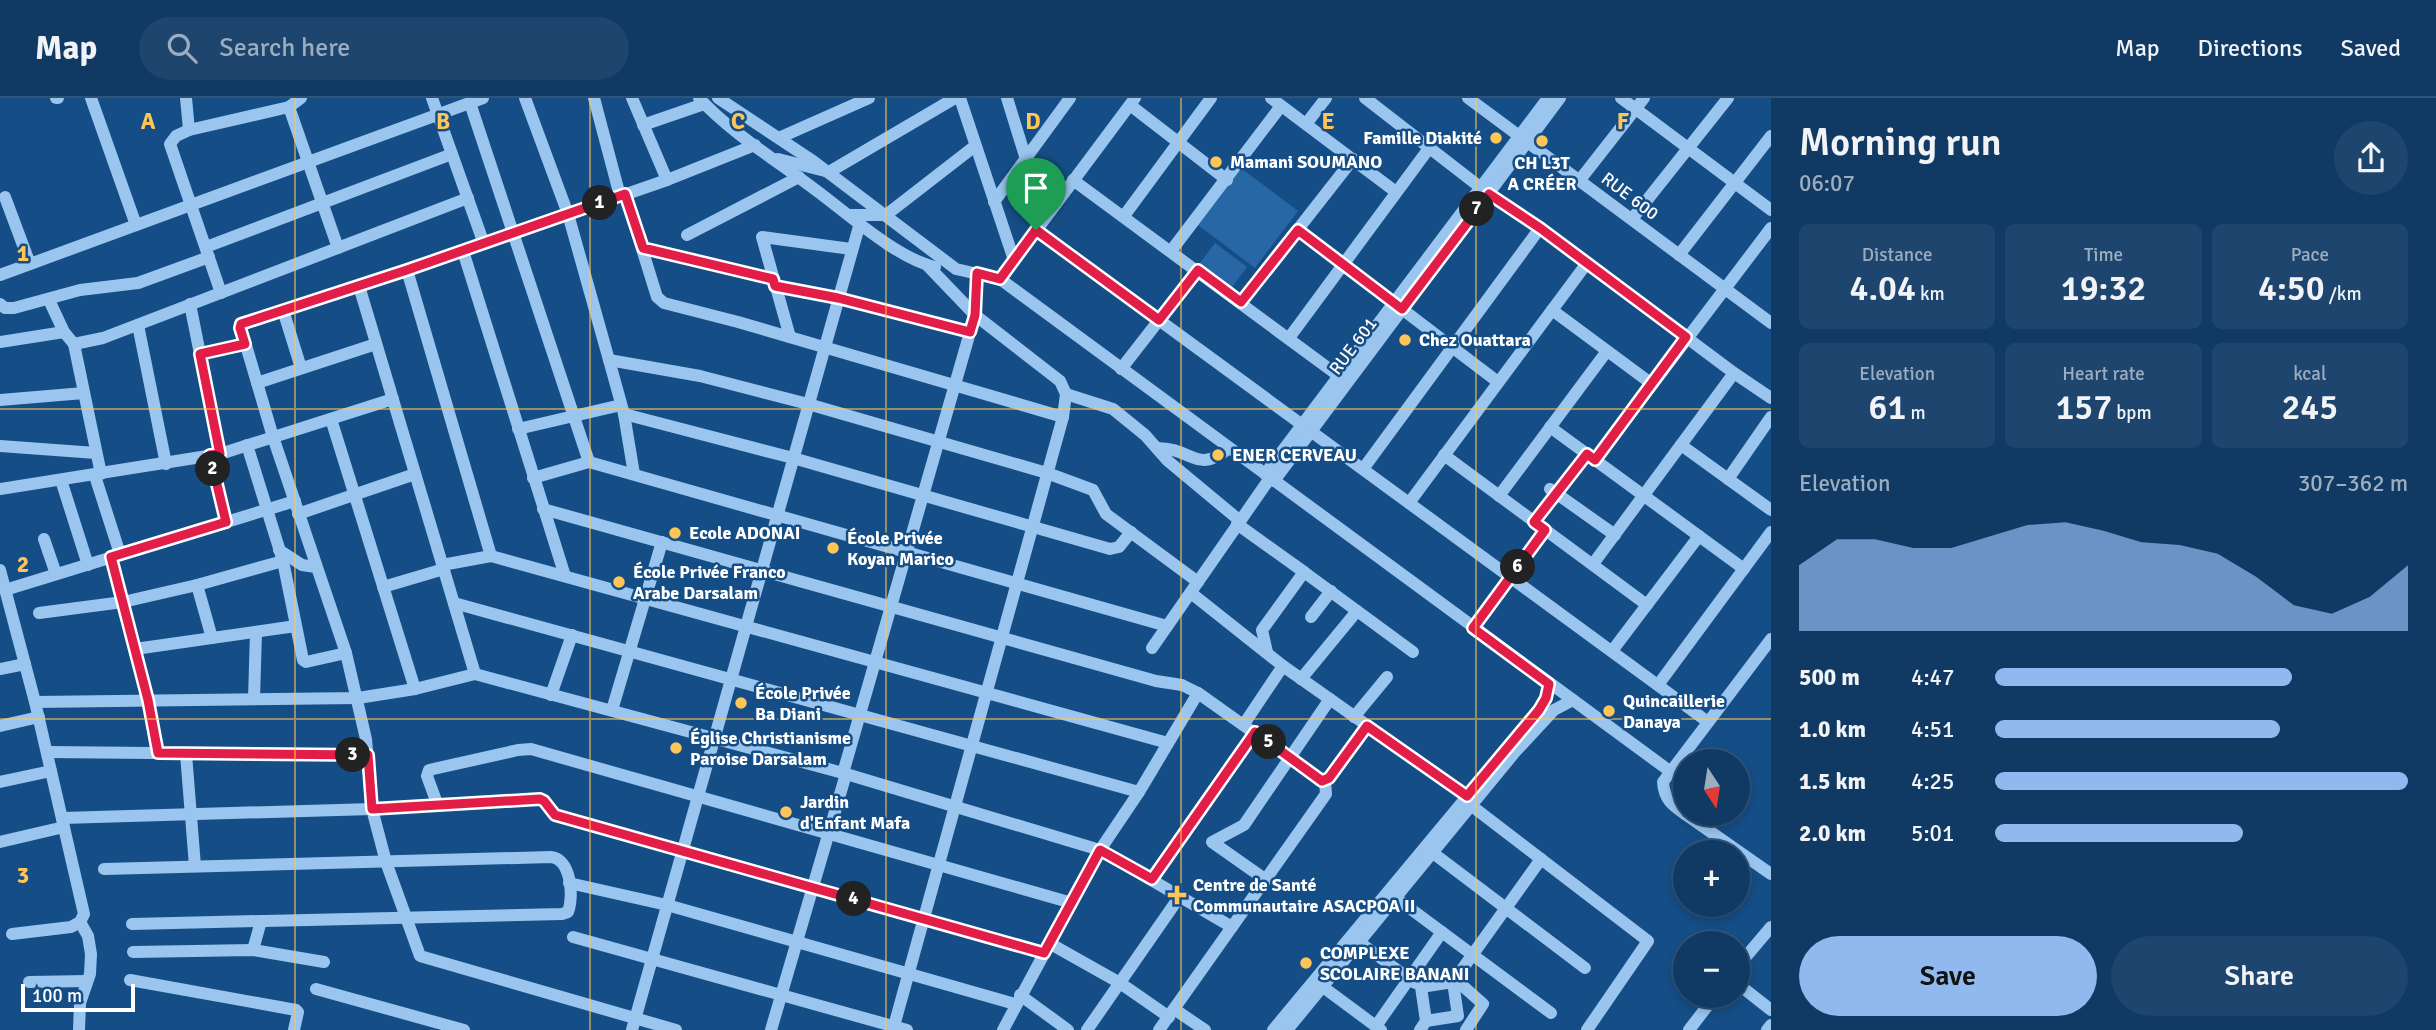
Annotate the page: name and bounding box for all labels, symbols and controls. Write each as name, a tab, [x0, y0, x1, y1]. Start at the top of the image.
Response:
search box	[139, 17, 629, 80]
text: Map	[35, 28, 97, 69]
icon: search	[163, 29, 201, 67]
text: Search here	[219, 32, 350, 64]
text: Map	[2115, 33, 2160, 63]
text: Directions	[2198, 33, 2303, 63]
text: Saved	[2341, 33, 2401, 63]
text: A	[141, 107, 156, 136]
text: B	[436, 107, 450, 136]
text: C	[731, 107, 745, 136]
text: D	[1025, 107, 1041, 136]
text: E	[1321, 107, 1335, 136]
text: F	[1617, 107, 1629, 136]
text: Morning run	[1799, 119, 2002, 166]
button: share	[2334, 121, 2408, 195]
place label: Famille Diakité	[1363, 127, 1482, 149]
marker: Famille Diakité	[1488, 130, 1504, 146]
marker: CH L3T A CRÉER	[1534, 133, 1550, 149]
place label: Mamani SOUMANO	[1230, 151, 1382, 173]
place label: CH L3T A CRÉER	[1507, 152, 1577, 195]
marker: Mamani SOUMANO	[1208, 154, 1224, 170]
pin	[1006, 158, 1066, 230]
street label: RUE 600	[1597, 167, 1663, 225]
icon: arrive	[1017, 169, 1055, 207]
text: 06:07	[1799, 169, 1855, 198]
pin: 1	[582, 186, 618, 220]
text: 1	[594, 190, 605, 214]
pin: 7	[1460, 192, 1494, 226]
text: 7	[1471, 196, 1482, 220]
text: 1	[17, 239, 29, 268]
text: Distance	[1862, 243, 1933, 267]
text: Time	[2084, 243, 2123, 267]
text: Pace	[2291, 243, 2329, 267]
text: 4.04	[1850, 267, 1916, 310]
text: 19:32	[2061, 267, 2146, 310]
text: 4:50	[2258, 267, 2325, 310]
text: km	[1916, 282, 1945, 306]
text: /km	[2325, 282, 2362, 306]
street label: RUE 601	[1324, 313, 1382, 379]
place label: Chez Ouattara	[1419, 329, 1531, 351]
marker: Chez Ouattara	[1397, 332, 1413, 348]
text: Elevation	[1859, 362, 1935, 386]
text: Heart rate	[2062, 362, 2145, 386]
text: kcal	[2293, 362, 2326, 386]
text: 61	[1869, 386, 1906, 429]
text: 157	[2055, 386, 2112, 429]
text: 245	[2281, 386, 2338, 429]
text: m	[1906, 401, 1926, 425]
text: bpm	[2112, 401, 2152, 425]
place label: ENER CERVEAU	[1232, 444, 1357, 466]
marker: ENER CERVEAU	[1210, 447, 1226, 463]
pin: 2	[196, 452, 230, 486]
text: 2	[207, 456, 218, 480]
text: Elevation	[1799, 469, 1891, 498]
text: 307–362 m	[2298, 469, 2408, 498]
place label: Ecole ADONAI	[689, 522, 800, 544]
marker: Ecole ADONAI	[667, 525, 683, 541]
place label: École Privée Koyan Marico	[847, 527, 954, 570]
marker: École Privée Koyan Marico	[825, 540, 841, 556]
text: 2	[17, 550, 29, 579]
pin: 6	[1500, 550, 1536, 584]
text: 6	[1512, 554, 1523, 578]
place label: École Privée Franco Arabe Darsalam	[633, 561, 786, 604]
marker: École Privée Franco Arabe Darsalam	[611, 574, 627, 590]
text: 500 m	[1799, 663, 1860, 692]
text: 4:47	[1911, 663, 1954, 692]
place label: École Privée Ba Diani	[755, 682, 851, 725]
place label: Quincaillerie Danaya	[1623, 690, 1725, 733]
marker: École Privée Ba Diani	[733, 695, 749, 711]
marker: Quincaillerie Danaya	[1601, 703, 1617, 719]
text: 1.0 km	[1799, 715, 1866, 744]
text: 4:51	[1911, 715, 1954, 744]
pin: 5	[1252, 724, 1286, 760]
place label: Église Christianisme Paroise Darsalam	[690, 727, 851, 770]
text: 5	[1263, 729, 1274, 753]
pin: 3	[336, 738, 370, 772]
marker: Église Christianisme Paroise Darsalam	[668, 740, 684, 756]
text: 3	[347, 742, 358, 766]
north arrow	[1673, 749, 1750, 826]
map controls	[1673, 749, 1750, 1008]
text: 1.5 km	[1799, 767, 1866, 796]
text: 4:25	[1911, 767, 1954, 796]
place label: Jardin d'Enfant Mafa	[800, 791, 910, 834]
marker: Jardin d'Enfant Mafa	[778, 804, 794, 820]
text: 2.0 km	[1799, 819, 1866, 848]
text: 5:01	[1911, 819, 1954, 848]
button: +	[1673, 840, 1750, 917]
text: 3	[17, 861, 29, 890]
place label: Centre de Santé Communautaire ASACPOA II	[1193, 874, 1415, 917]
pin: 4	[836, 882, 872, 916]
marker: Centre de Santé Communautaire ASACPOA II	[1167, 885, 1187, 905]
text: 4	[848, 886, 859, 910]
button: −	[1673, 931, 1750, 1008]
button: Save	[1799, 936, 2097, 1016]
button: Share	[2111, 936, 2408, 1016]
place label: COMPLEXE SCOLAIRE BANANI	[1320, 942, 1469, 985]
marker: COMPLEXE SCOLAIRE BANANI	[1298, 955, 1314, 971]
scale bar	[21, 981, 135, 1013]
text: 100 m	[32, 984, 82, 1008]

